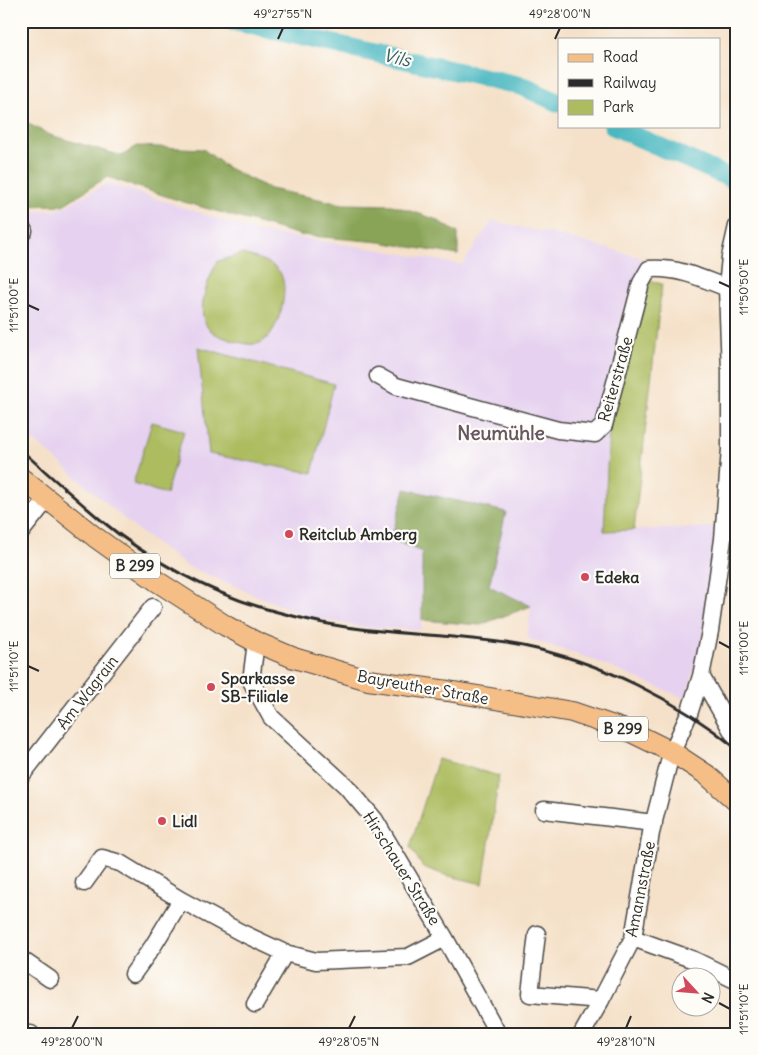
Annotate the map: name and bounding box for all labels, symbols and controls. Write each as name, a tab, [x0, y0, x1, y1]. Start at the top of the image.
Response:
text: 49°27'55"N	[254, 6, 312, 21]
text: 49°28'00"N	[529, 6, 591, 21]
legend	[558, 38, 720, 128]
water label: Vils	[381, 43, 415, 72]
text: Road	[603, 47, 638, 66]
text: Railway	[603, 73, 657, 92]
text: Park	[603, 97, 634, 116]
text: 11°50'50"E	[736, 259, 751, 315]
text: 11°51'00"E	[6, 278, 21, 332]
street label: Reiterstraße	[593, 334, 637, 424]
district label: Neumühle	[457, 421, 545, 445]
place label: Reitclub Amberg	[299, 524, 417, 545]
marker: Reitclub Amberg	[283, 528, 295, 540]
road number: B 299	[110, 554, 160, 578]
place label: Edeka	[595, 567, 639, 587]
marker: Edeka	[579, 571, 591, 583]
text: 11°51'00"E	[736, 621, 751, 675]
text: 11°51'10"E	[6, 640, 21, 692]
street label: Am Wagrain	[52, 651, 122, 733]
street label: Bayreuther Straße	[356, 666, 490, 708]
place label: Sparkasse SB-Filiale	[221, 668, 295, 706]
marker: Sparkasse SB-Filiale	[205, 681, 217, 693]
road number: B 299	[598, 716, 648, 742]
street label: Hirschauer Straße	[359, 807, 445, 929]
place label: Lidl	[172, 811, 197, 831]
marker: Lidl	[156, 815, 168, 827]
street label: Amannstraße	[621, 839, 659, 939]
north arrow	[670, 968, 720, 1018]
text: 11°51'10"E	[736, 983, 751, 1035]
text: N	[697, 989, 718, 1006]
text: 49°28'00"N	[41, 1034, 103, 1049]
text: 49°28'05"N	[319, 1034, 379, 1049]
text: 49°28'10"N	[597, 1034, 655, 1049]

